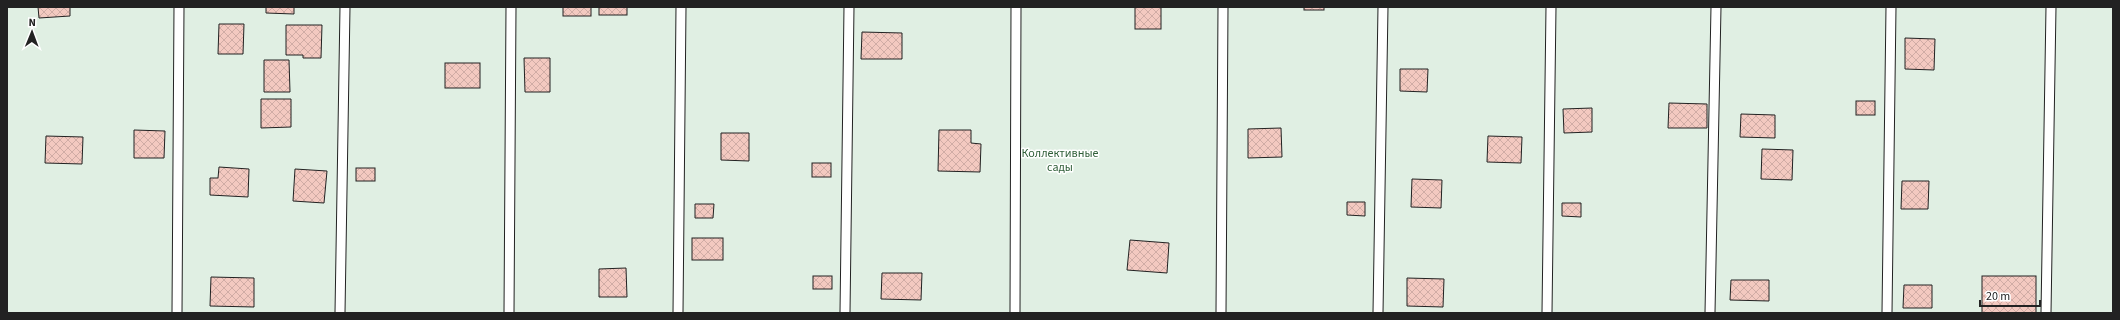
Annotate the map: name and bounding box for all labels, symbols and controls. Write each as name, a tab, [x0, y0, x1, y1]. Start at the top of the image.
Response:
north arrow	[12, 12, 52, 52]
text: N	[28, 15, 36, 30]
park label: Коллективные сады	[1022, 145, 1099, 176]
scale bar	[1980, 282, 2040, 308]
text: 20 m	[1986, 288, 2010, 305]

